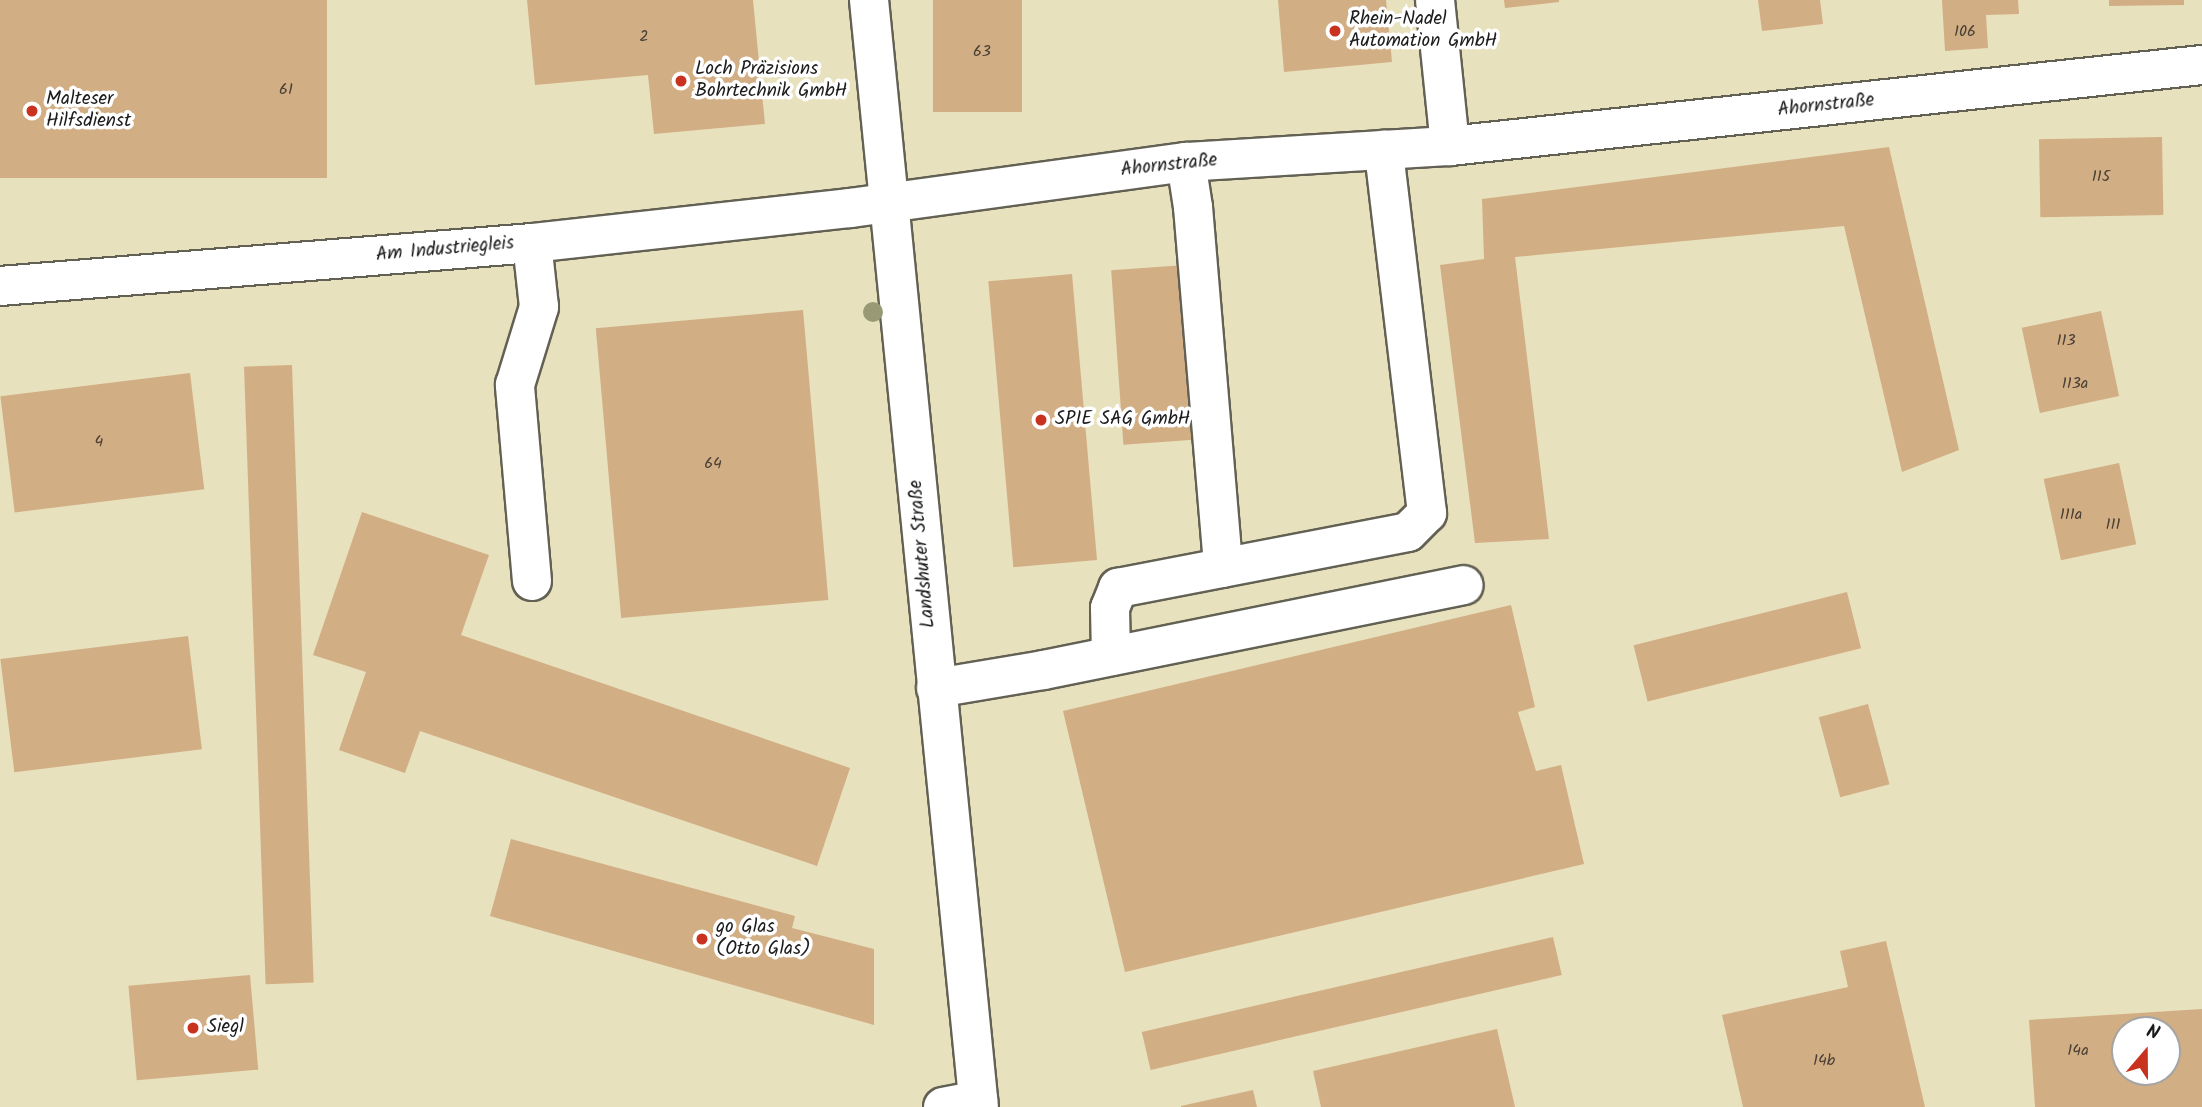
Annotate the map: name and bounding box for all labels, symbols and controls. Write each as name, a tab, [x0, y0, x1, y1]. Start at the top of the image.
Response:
place label: Rhein-Nadel Automation GmbH	[1349, 9, 1497, 53]
house number: 106	[1954, 22, 1976, 42]
marker: Rhein-Nadel Automation GmbH	[1327, 23, 1343, 39]
house number: 2	[639, 27, 649, 47]
house number: 63	[973, 42, 991, 62]
place label: Loch Präzisions Bohrtechnik GmbH	[695, 59, 847, 103]
marker: Loch Präzisions Bohrtechnik GmbH	[673, 73, 689, 89]
house number: 61	[279, 80, 293, 100]
place label: Malteser Hilfsdienst	[46, 89, 131, 133]
street label: Ahornstraße	[1777, 90, 1875, 122]
marker: Malteser Hilfsdienst	[24, 103, 40, 119]
street label: Ahornstraße	[1120, 150, 1218, 182]
house number: 115	[2092, 167, 2110, 187]
street label: Am Industriegleis	[375, 233, 515, 267]
house number: 113	[2056, 331, 2076, 351]
house number: 113a	[2062, 374, 2088, 394]
place label: SPIE SAG GmbH	[1055, 409, 1190, 431]
marker: SPIE SAG GmbH	[1033, 412, 1049, 428]
house number: 4	[95, 432, 103, 452]
house number: 64	[704, 454, 722, 474]
street label: Landshuter Straße	[905, 479, 941, 629]
house number: 111a	[2060, 505, 2082, 525]
house number: 111	[2105, 515, 2121, 535]
place label: go Glas (Otto Glas)	[716, 917, 811, 961]
marker: go Glas (Otto Glas)	[694, 931, 710, 947]
north arrow	[2111, 1016, 2181, 1086]
place label: Siegl	[207, 1017, 244, 1039]
text: N	[2142, 1017, 2163, 1049]
marker: Siegl	[185, 1020, 201, 1036]
house number: 14a	[2067, 1041, 2089, 1061]
house number: 14b	[1813, 1051, 1835, 1071]

